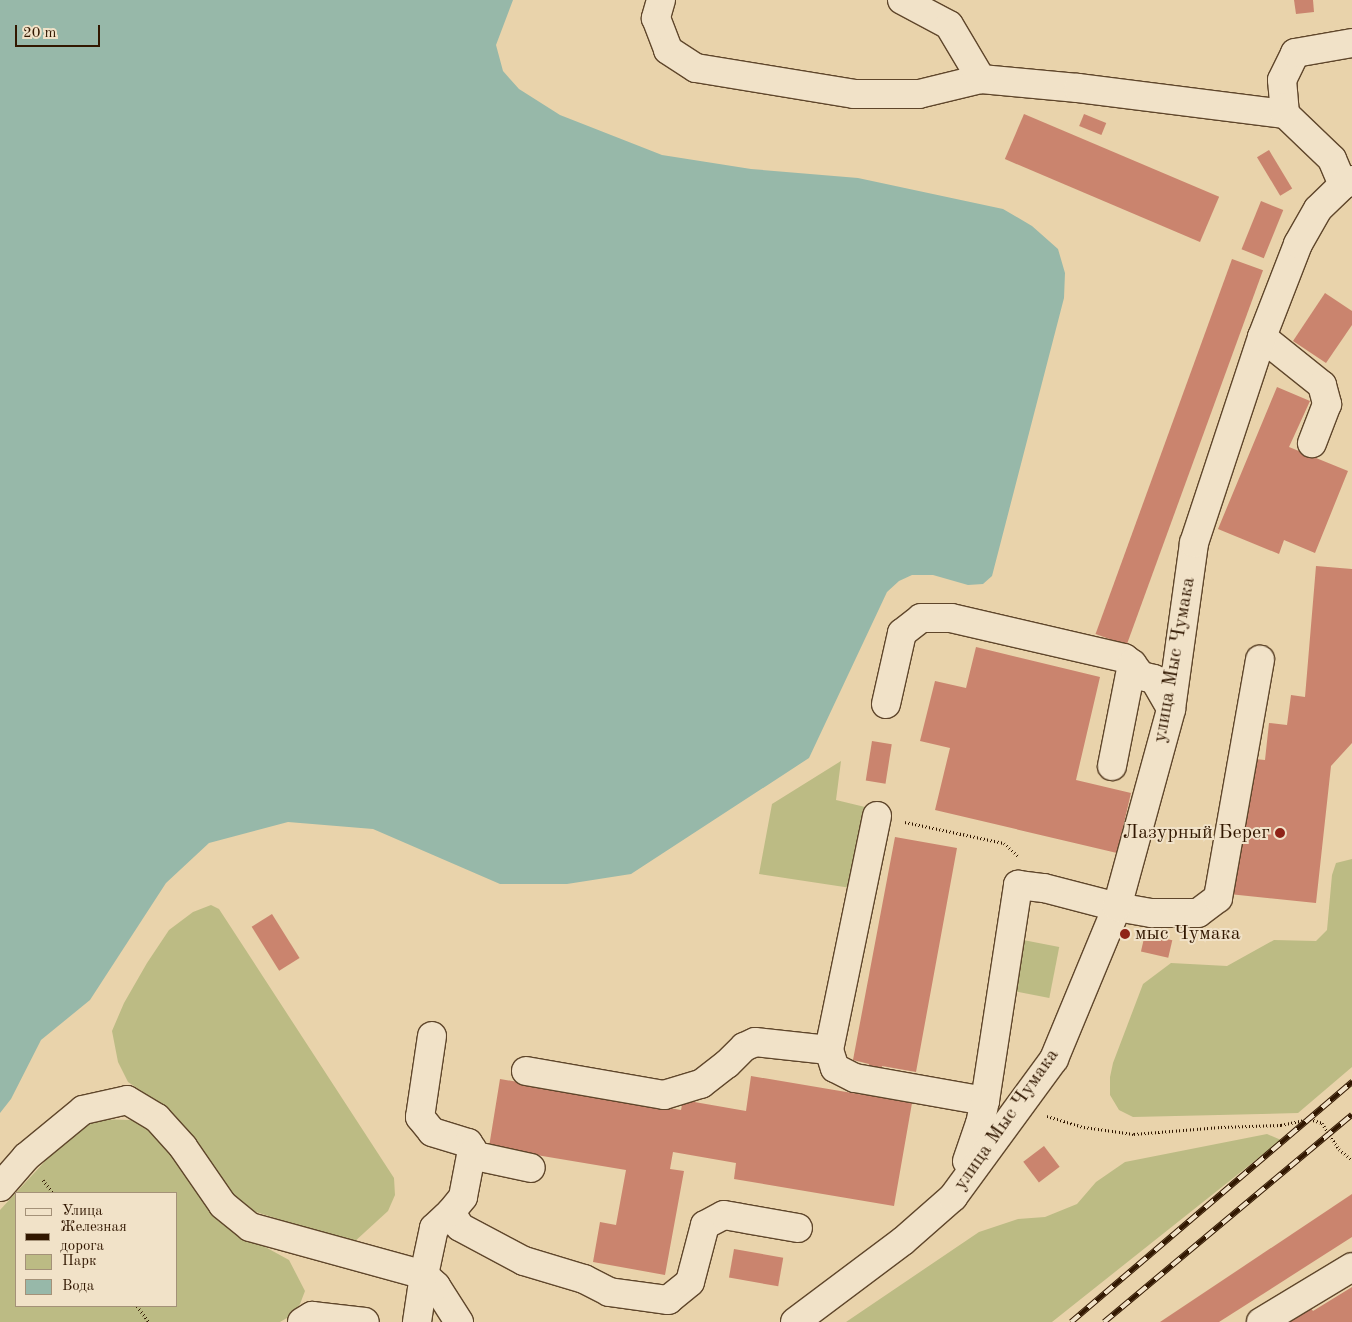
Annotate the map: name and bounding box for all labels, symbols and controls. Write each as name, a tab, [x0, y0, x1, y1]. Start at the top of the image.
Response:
scale bar	[18, 15, 102, 47]
text: 20 m	[23, 26, 57, 41]
street label: улица Мыс Чумака	[1149, 575, 1201, 745]
place label: Лазурный Берег	[1123, 821, 1270, 845]
marker: Лазурный Берег	[1274, 827, 1286, 839]
place label: мыс Чумака	[1135, 922, 1241, 946]
marker: мыс Чумака	[1119, 928, 1131, 940]
street label: улица Мыс Чумака	[949, 1044, 1065, 1196]
legend	[15, 1192, 178, 1307]
text: Улица	[62, 1204, 103, 1219]
text: Железная дорога	[60, 1220, 127, 1254]
text: Парк	[62, 1254, 97, 1269]
text: Вода	[62, 1279, 94, 1294]

